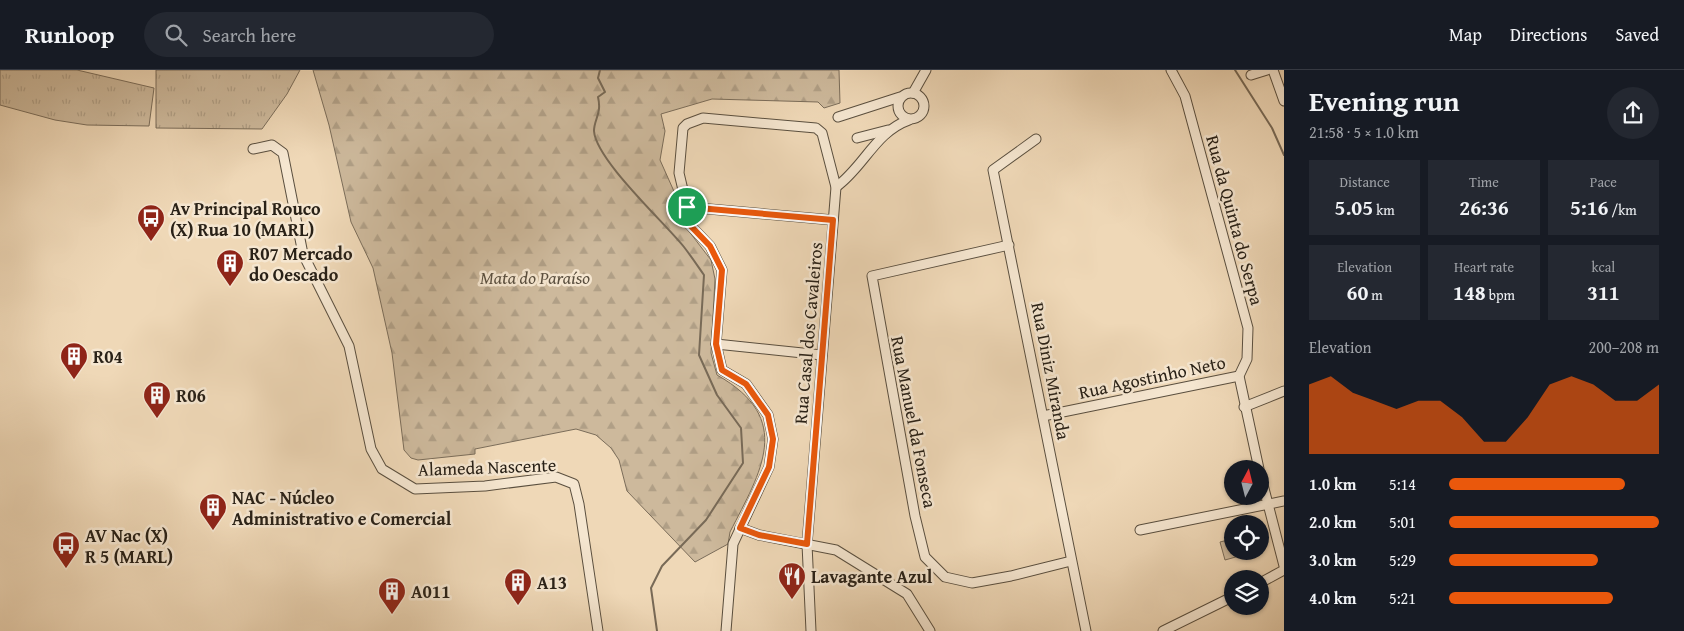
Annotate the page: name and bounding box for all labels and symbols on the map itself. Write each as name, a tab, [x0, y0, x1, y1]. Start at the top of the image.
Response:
street label: Rua da Quinta do Serpa	[1199, 132, 1271, 308]
pin	[666, 186, 708, 228]
place label: Av Principal Rouco (X) Rua 10 (MARL)	[170, 195, 321, 243]
bus stop icon: Av Principal Rouco (X) Rua 10 (MARL)	[136, 203, 166, 242]
place label: R07 Mercado do Oescado	[249, 240, 353, 288]
street label: Rua Casal dos Cavaleiros	[787, 241, 829, 425]
building icon: R07 Mercado do Oescado	[215, 248, 245, 287]
park label: Mata do Paraíso	[480, 264, 590, 291]
street label: Rua Diniz Miranda	[1024, 300, 1078, 442]
street label: Rua Manuel da Fonseca	[884, 334, 944, 511]
building icon: R04	[59, 341, 89, 380]
place label: R04	[93, 343, 123, 370]
street label: Rua Agostinho Neto	[1076, 348, 1228, 406]
building icon: R06	[142, 380, 172, 419]
place label: R06	[176, 382, 206, 409]
street label: Alameda Nascente	[417, 451, 557, 483]
north arrow	[1224, 460, 1269, 505]
place label: NAC - Núcleo Administrativo e Comercial	[232, 484, 452, 532]
building icon: NAC - Núcleo Administrativo e Comercial	[198, 492, 228, 531]
place label: AV Nac (X) R 5 (MARL)	[85, 522, 173, 570]
bus stop icon: AV Nac (X) R 5 (MARL)	[51, 530, 81, 569]
restaurant icon: Lavagante Azul	[777, 561, 807, 600]
place label: Lavagante Azul	[811, 563, 933, 590]
building icon: A13	[503, 567, 533, 606]
place label: A13	[537, 569, 567, 596]
building icon: A011	[377, 576, 407, 615]
place label: A011	[411, 578, 450, 605]

